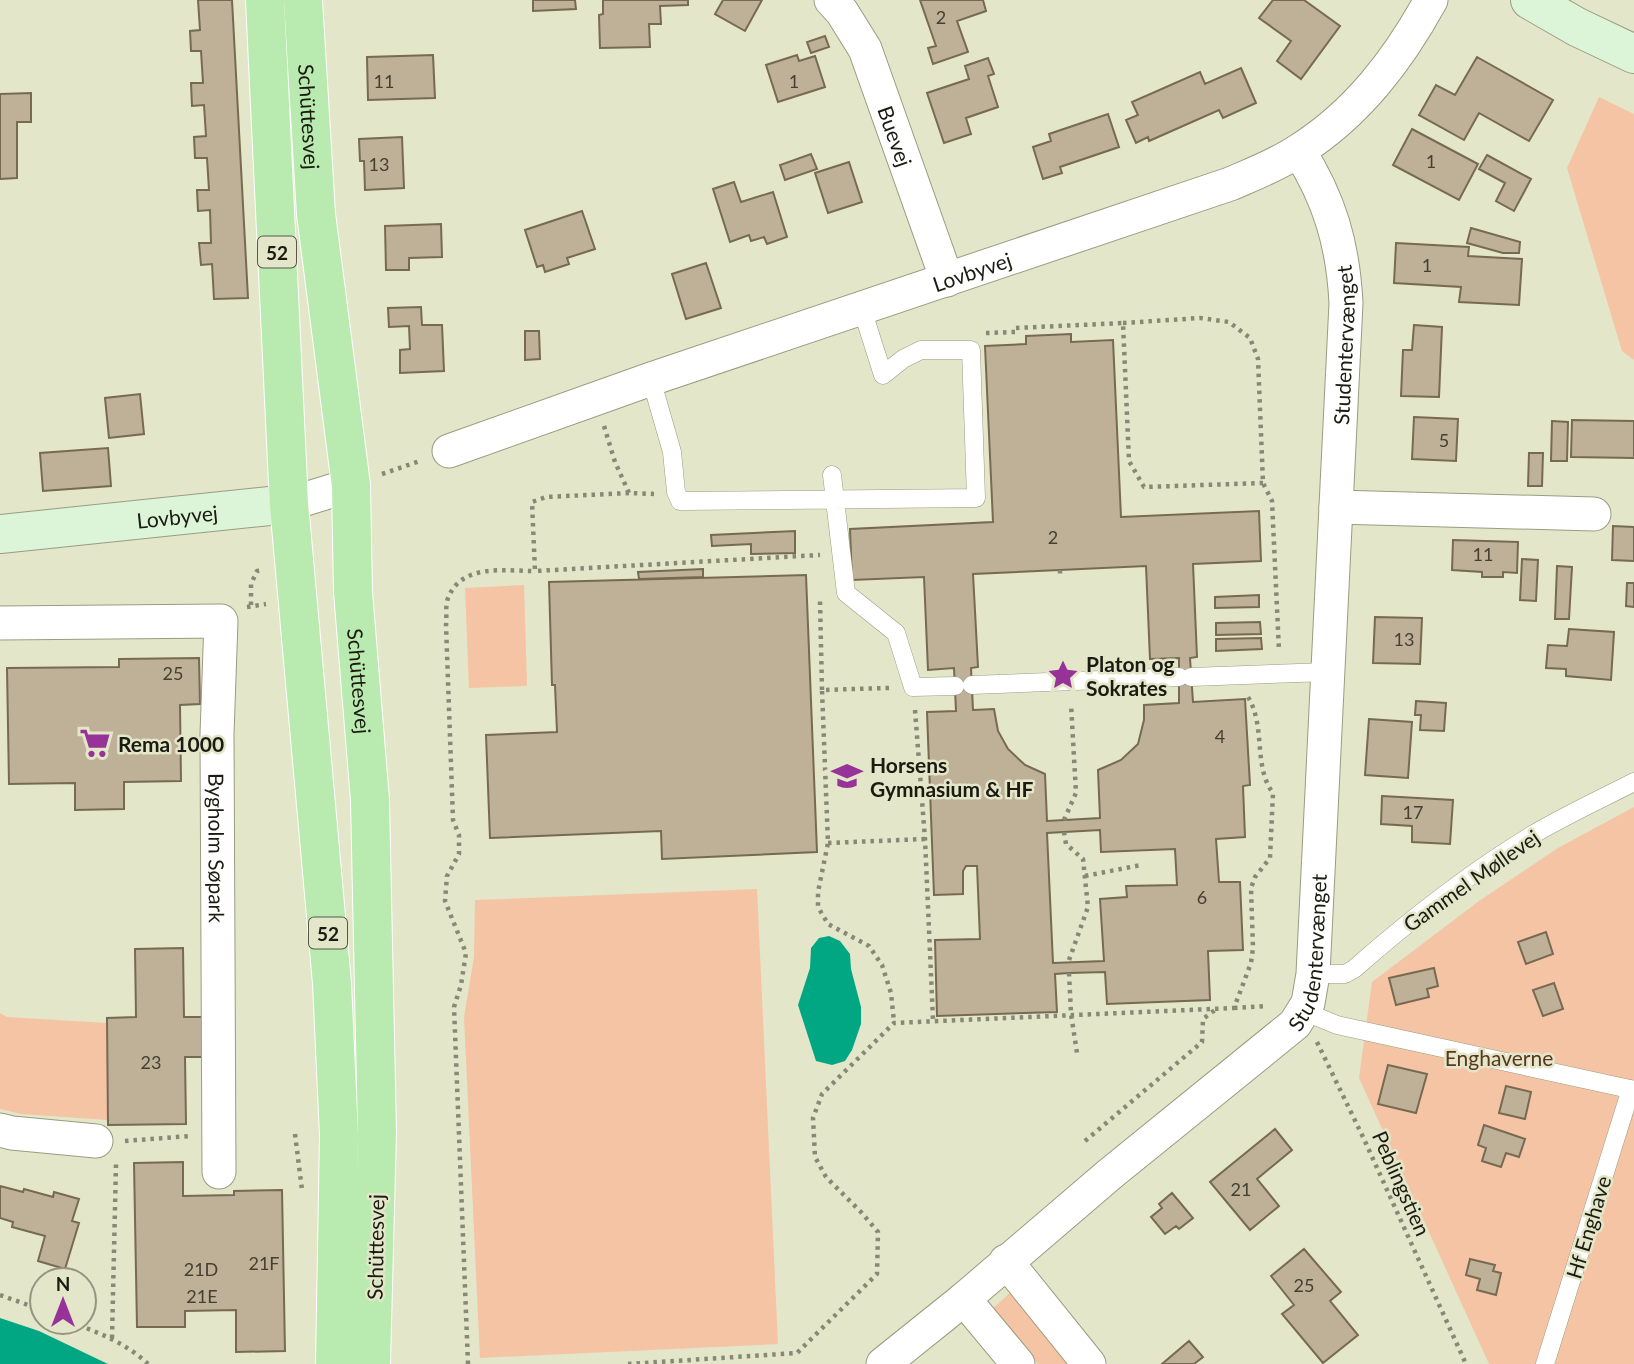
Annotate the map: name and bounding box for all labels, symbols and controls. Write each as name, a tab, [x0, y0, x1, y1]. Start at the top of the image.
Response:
house number: 2	[936, 6, 946, 28]
street label: Schüttesvej	[294, 63, 326, 170]
house number: 11	[374, 70, 394, 92]
house number: 1	[789, 70, 799, 92]
street label: Buevej	[874, 102, 918, 170]
house number: 1	[1426, 150, 1436, 172]
house number: 13	[369, 153, 389, 175]
road number: 52	[258, 236, 296, 268]
street label: Lovbyvej	[929, 246, 1014, 296]
house number: 1	[1422, 254, 1432, 276]
street label: Studentervænget	[1328, 263, 1359, 425]
house number: 5	[1439, 429, 1449, 451]
street label: Lovbyvej	[135, 499, 219, 532]
house number: 2	[1048, 526, 1058, 548]
house number: 11	[1473, 543, 1493, 565]
street label: Schüttesvej	[344, 627, 377, 735]
house number: 13	[1394, 628, 1414, 650]
place label: Platon og Sokrates	[1086, 651, 1175, 700]
place icon: Platon og Sokrates	[1046, 658, 1080, 692]
house number: 25	[163, 662, 183, 684]
house number: 4	[1215, 725, 1225, 747]
supermarket icon: Rema 1000	[78, 726, 112, 760]
place label: Rema 1000	[118, 731, 224, 756]
place label: Horsens Gymnasium & HF	[870, 752, 1034, 801]
school or university icon: Horsens Gymnasium & HF	[830, 759, 864, 793]
street label: Bygholm Søpark	[205, 773, 230, 923]
house number: 17	[1403, 801, 1423, 823]
street label: Gammel Møllevej	[1398, 824, 1544, 936]
street label: Studentervænget	[1282, 873, 1330, 1035]
house number: 6	[1197, 886, 1207, 908]
road number: 52	[309, 917, 347, 948]
park label: Enghaverne	[1445, 1045, 1553, 1070]
house number: 23	[141, 1051, 161, 1073]
street label: Peblingstien	[1368, 1127, 1436, 1239]
street label: Hf Enghave	[1561, 1173, 1615, 1281]
house number: 21	[1231, 1178, 1251, 1200]
street label: Schüttesvej	[362, 1194, 388, 1300]
house number: 21F	[248, 1252, 280, 1274]
house number: 21D	[184, 1258, 218, 1280]
north arrow	[28, 1266, 98, 1336]
text: N	[56, 1272, 70, 1295]
house number: 25	[1294, 1274, 1314, 1296]
house number: 21E	[186, 1285, 218, 1307]

